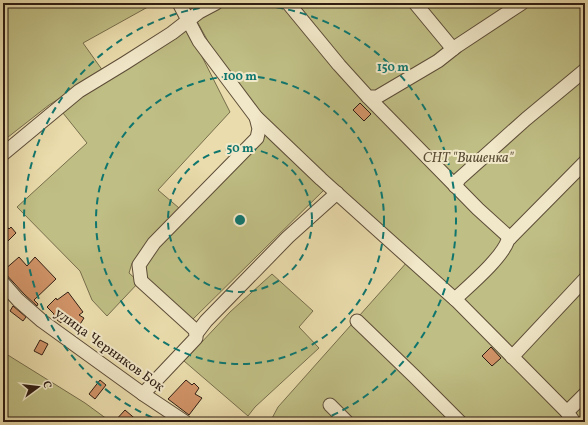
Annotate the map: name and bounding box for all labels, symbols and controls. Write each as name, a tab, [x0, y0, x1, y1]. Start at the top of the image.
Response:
text: 150 m	[377, 60, 409, 76]
text: 100 m	[223, 69, 257, 85]
text: 50 m	[226, 141, 254, 157]
park label: СНТ "Вишенка"	[423, 149, 515, 168]
centre of rings	[233, 213, 247, 227]
street label: улица Черников Бок	[50, 304, 168, 397]
north arrow	[18, 367, 58, 407]
text: С	[38, 379, 54, 390]

